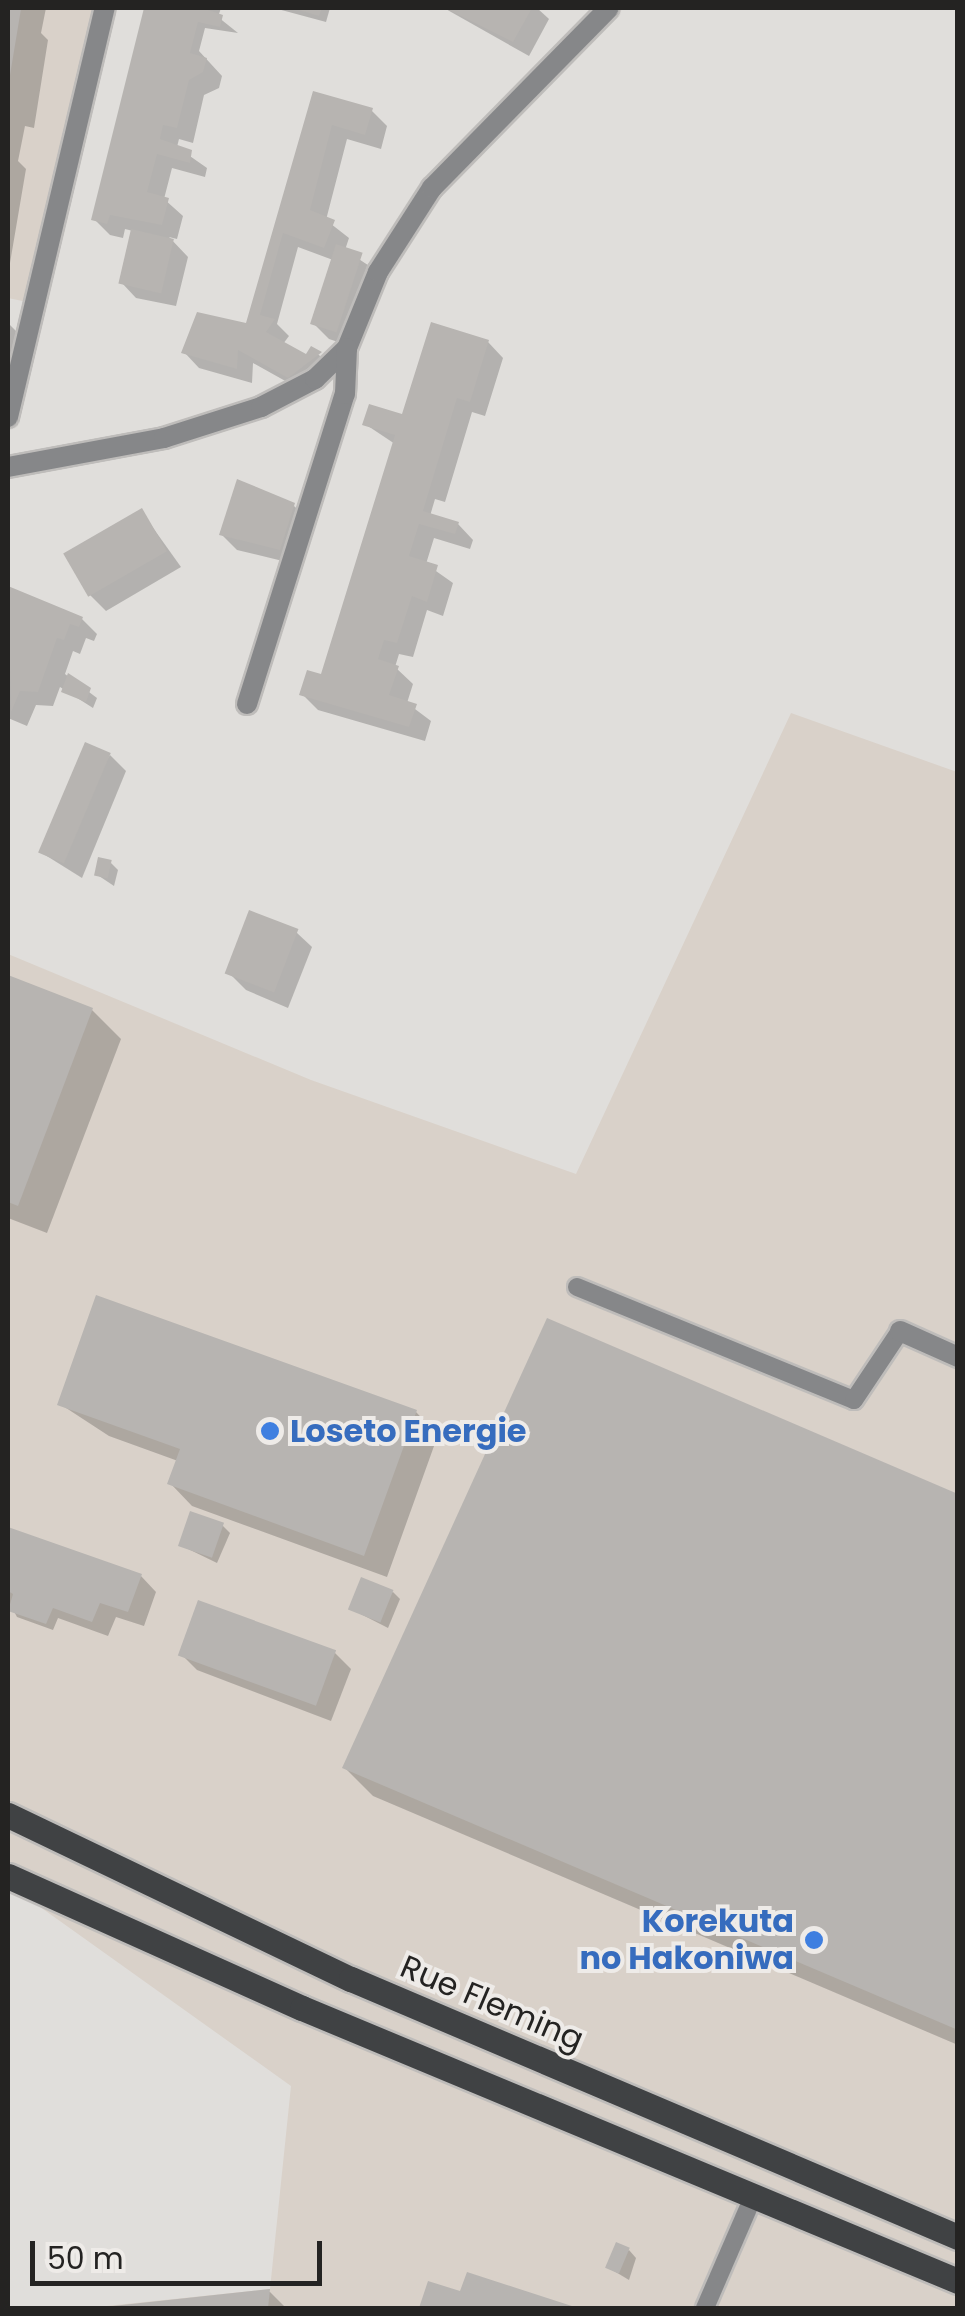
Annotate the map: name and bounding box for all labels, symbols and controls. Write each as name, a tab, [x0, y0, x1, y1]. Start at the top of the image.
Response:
place label: Loseto Energie	[290, 1412, 527, 1450]
marker: Loseto Energie	[259, 1420, 281, 1442]
place label: Korekuta no Hakoniwa	[580, 1903, 794, 1978]
marker: Korekuta no Hakoniwa	[803, 1929, 825, 1951]
street label: Rue Fleming	[395, 1947, 589, 2059]
scale bar	[35, 2221, 328, 2283]
text: 50 m	[47, 2237, 124, 2280]

